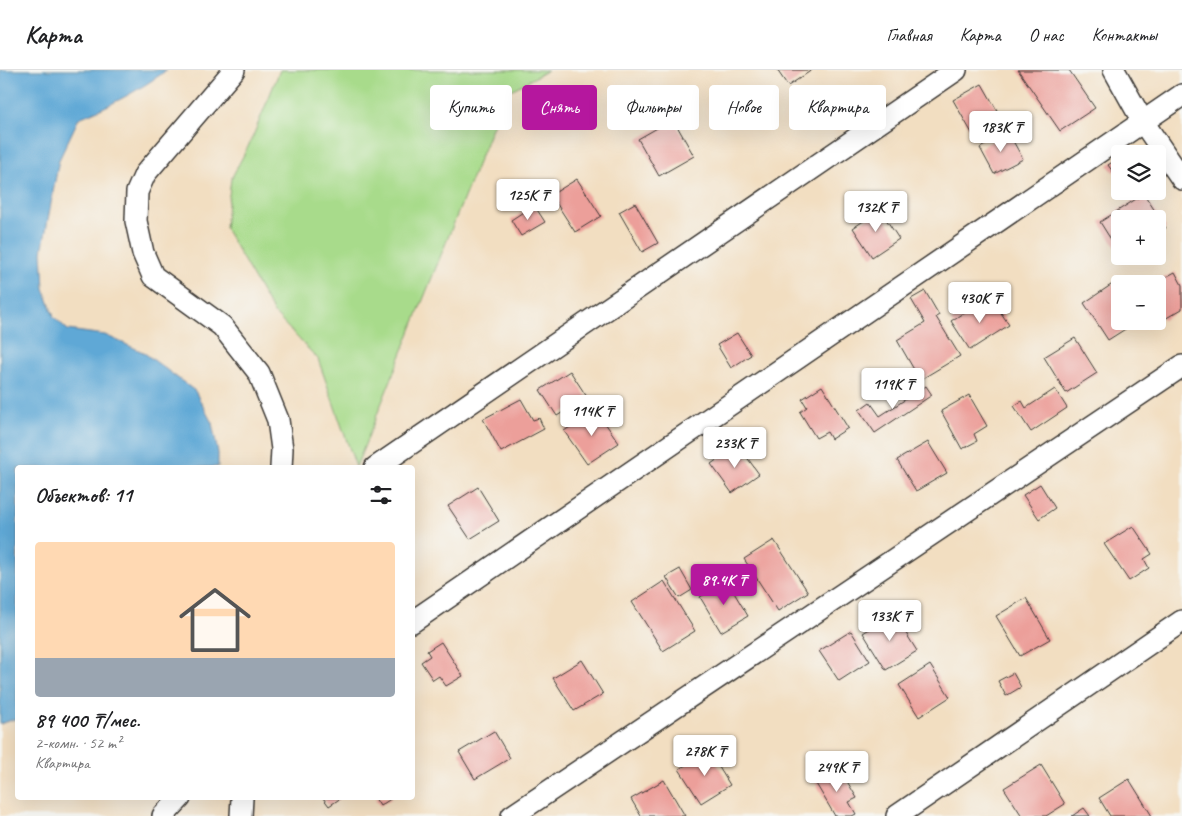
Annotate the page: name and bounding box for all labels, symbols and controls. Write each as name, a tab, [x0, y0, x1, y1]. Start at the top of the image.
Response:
text: Карта	[25, 20, 82, 50]
text: Главная	[887, 24, 932, 46]
text: Карта	[960, 24, 1001, 46]
text: О нас	[1029, 24, 1064, 46]
text: Контакты	[1092, 24, 1157, 46]
chip: Купить	[430, 85, 512, 130]
chip: Снять	[522, 85, 597, 130]
chip: Фильтры	[607, 85, 699, 130]
chip: Новое	[709, 85, 779, 130]
chip: Квартира	[789, 85, 886, 130]
pin: 183K ₸	[960, 111, 1042, 153]
text: 183K ₸	[980, 117, 1022, 137]
map controls	[1111, 145, 1166, 330]
button: layers	[1111, 145, 1166, 200]
pin: 125K ₸	[487, 178, 569, 221]
text: 125K ₸	[507, 185, 549, 205]
pin: 132K ₸	[835, 190, 917, 233]
text: 132K ₸	[855, 197, 897, 217]
button: +	[1111, 210, 1166, 265]
button: −	[1111, 275, 1166, 330]
pin: 430K ₸	[939, 282, 1021, 324]
text: 430K ₸	[959, 288, 1001, 308]
pin: 119K ₸	[852, 368, 934, 410]
text: 119K ₸	[872, 374, 914, 394]
pin: 114K ₸	[551, 394, 633, 437]
text: 114K ₸	[571, 401, 613, 421]
pin: 233K ₸	[694, 426, 776, 469]
text: 233K ₸	[714, 433, 756, 453]
icon: filters	[367, 481, 395, 509]
text: Объектов: 11	[35, 482, 132, 508]
pin: 89.4K ₸	[678, 564, 770, 606]
text: 89.4K ₸	[702, 570, 746, 590]
icon: home	[170, 575, 260, 665]
pin: 133K ₸	[849, 600, 931, 642]
text: 133K ₸	[869, 606, 911, 626]
text: 89 400 ₸/мес.	[35, 707, 140, 733]
text: 2-комн. · 52 m²	[35, 733, 121, 753]
pin: 278K ₸	[664, 734, 746, 777]
text: 278K ₸	[684, 741, 726, 761]
pin: 249K ₸	[796, 750, 878, 793]
text: Квартира	[35, 753, 90, 773]
text: 249K ₸	[816, 757, 858, 777]

